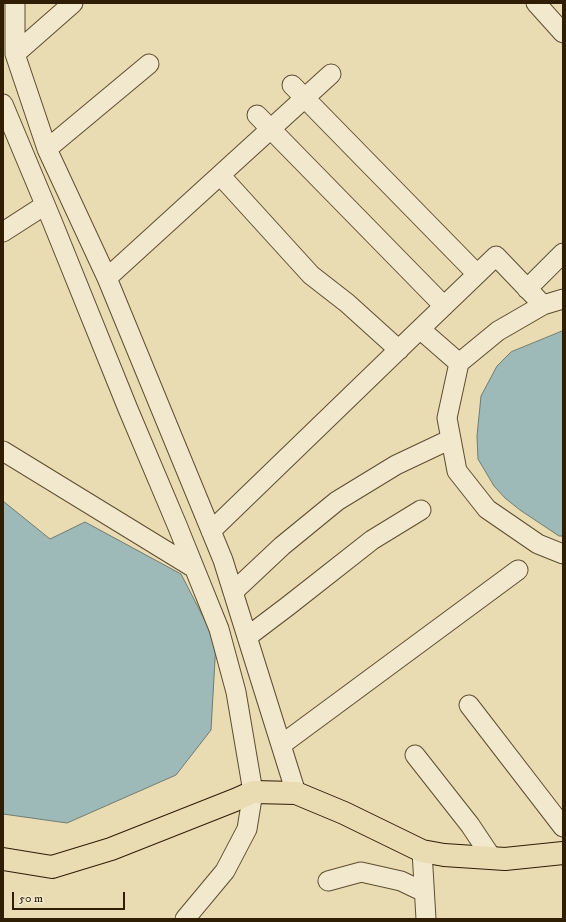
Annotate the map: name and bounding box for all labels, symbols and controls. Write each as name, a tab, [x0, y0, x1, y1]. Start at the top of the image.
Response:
scale bar	[14, 884, 127, 910]
text: 50 m	[19, 891, 43, 906]

